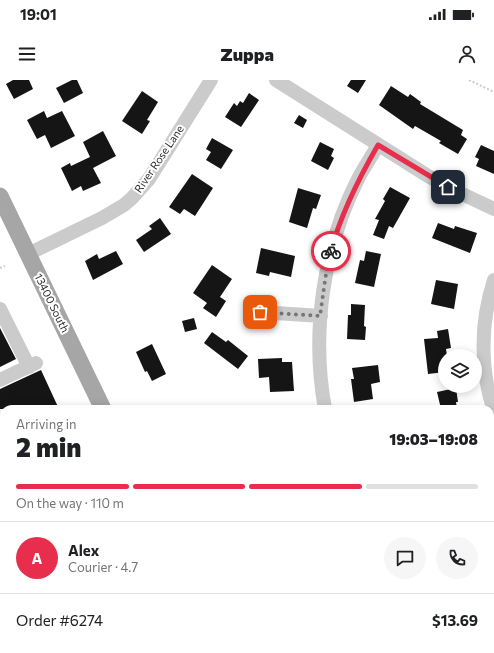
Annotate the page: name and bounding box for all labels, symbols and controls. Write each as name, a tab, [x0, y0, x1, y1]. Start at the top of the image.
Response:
text: 19:01	[20, 5, 57, 23]
icon: menu	[16, 43, 38, 65]
text: Zuppa	[220, 43, 274, 65]
icon: person	[456, 43, 478, 65]
street label: River Rose Lane	[131, 122, 186, 195]
pin	[431, 170, 465, 204]
icon: home	[437, 176, 459, 198]
courier	[311, 231, 351, 271]
icon: bike	[320, 240, 342, 262]
street label: 13400 South	[33, 271, 72, 334]
pin	[243, 295, 277, 329]
icon: bag	[249, 301, 271, 323]
map controls	[438, 349, 482, 393]
button: layers	[438, 349, 482, 393]
text: Arriving in	[16, 416, 76, 432]
text: 19:03–19:08	[389, 430, 478, 448]
text: 2 min	[16, 431, 81, 462]
text: On the way · 110 m	[16, 495, 124, 511]
button: chat	[384, 537, 426, 579]
button: phone	[436, 537, 478, 579]
text: Alex	[68, 541, 99, 559]
text: A	[32, 549, 42, 567]
text: Courier · 4.7	[68, 559, 138, 575]
text: Order #6274	[16, 611, 103, 629]
text: $13.69	[432, 611, 478, 629]

